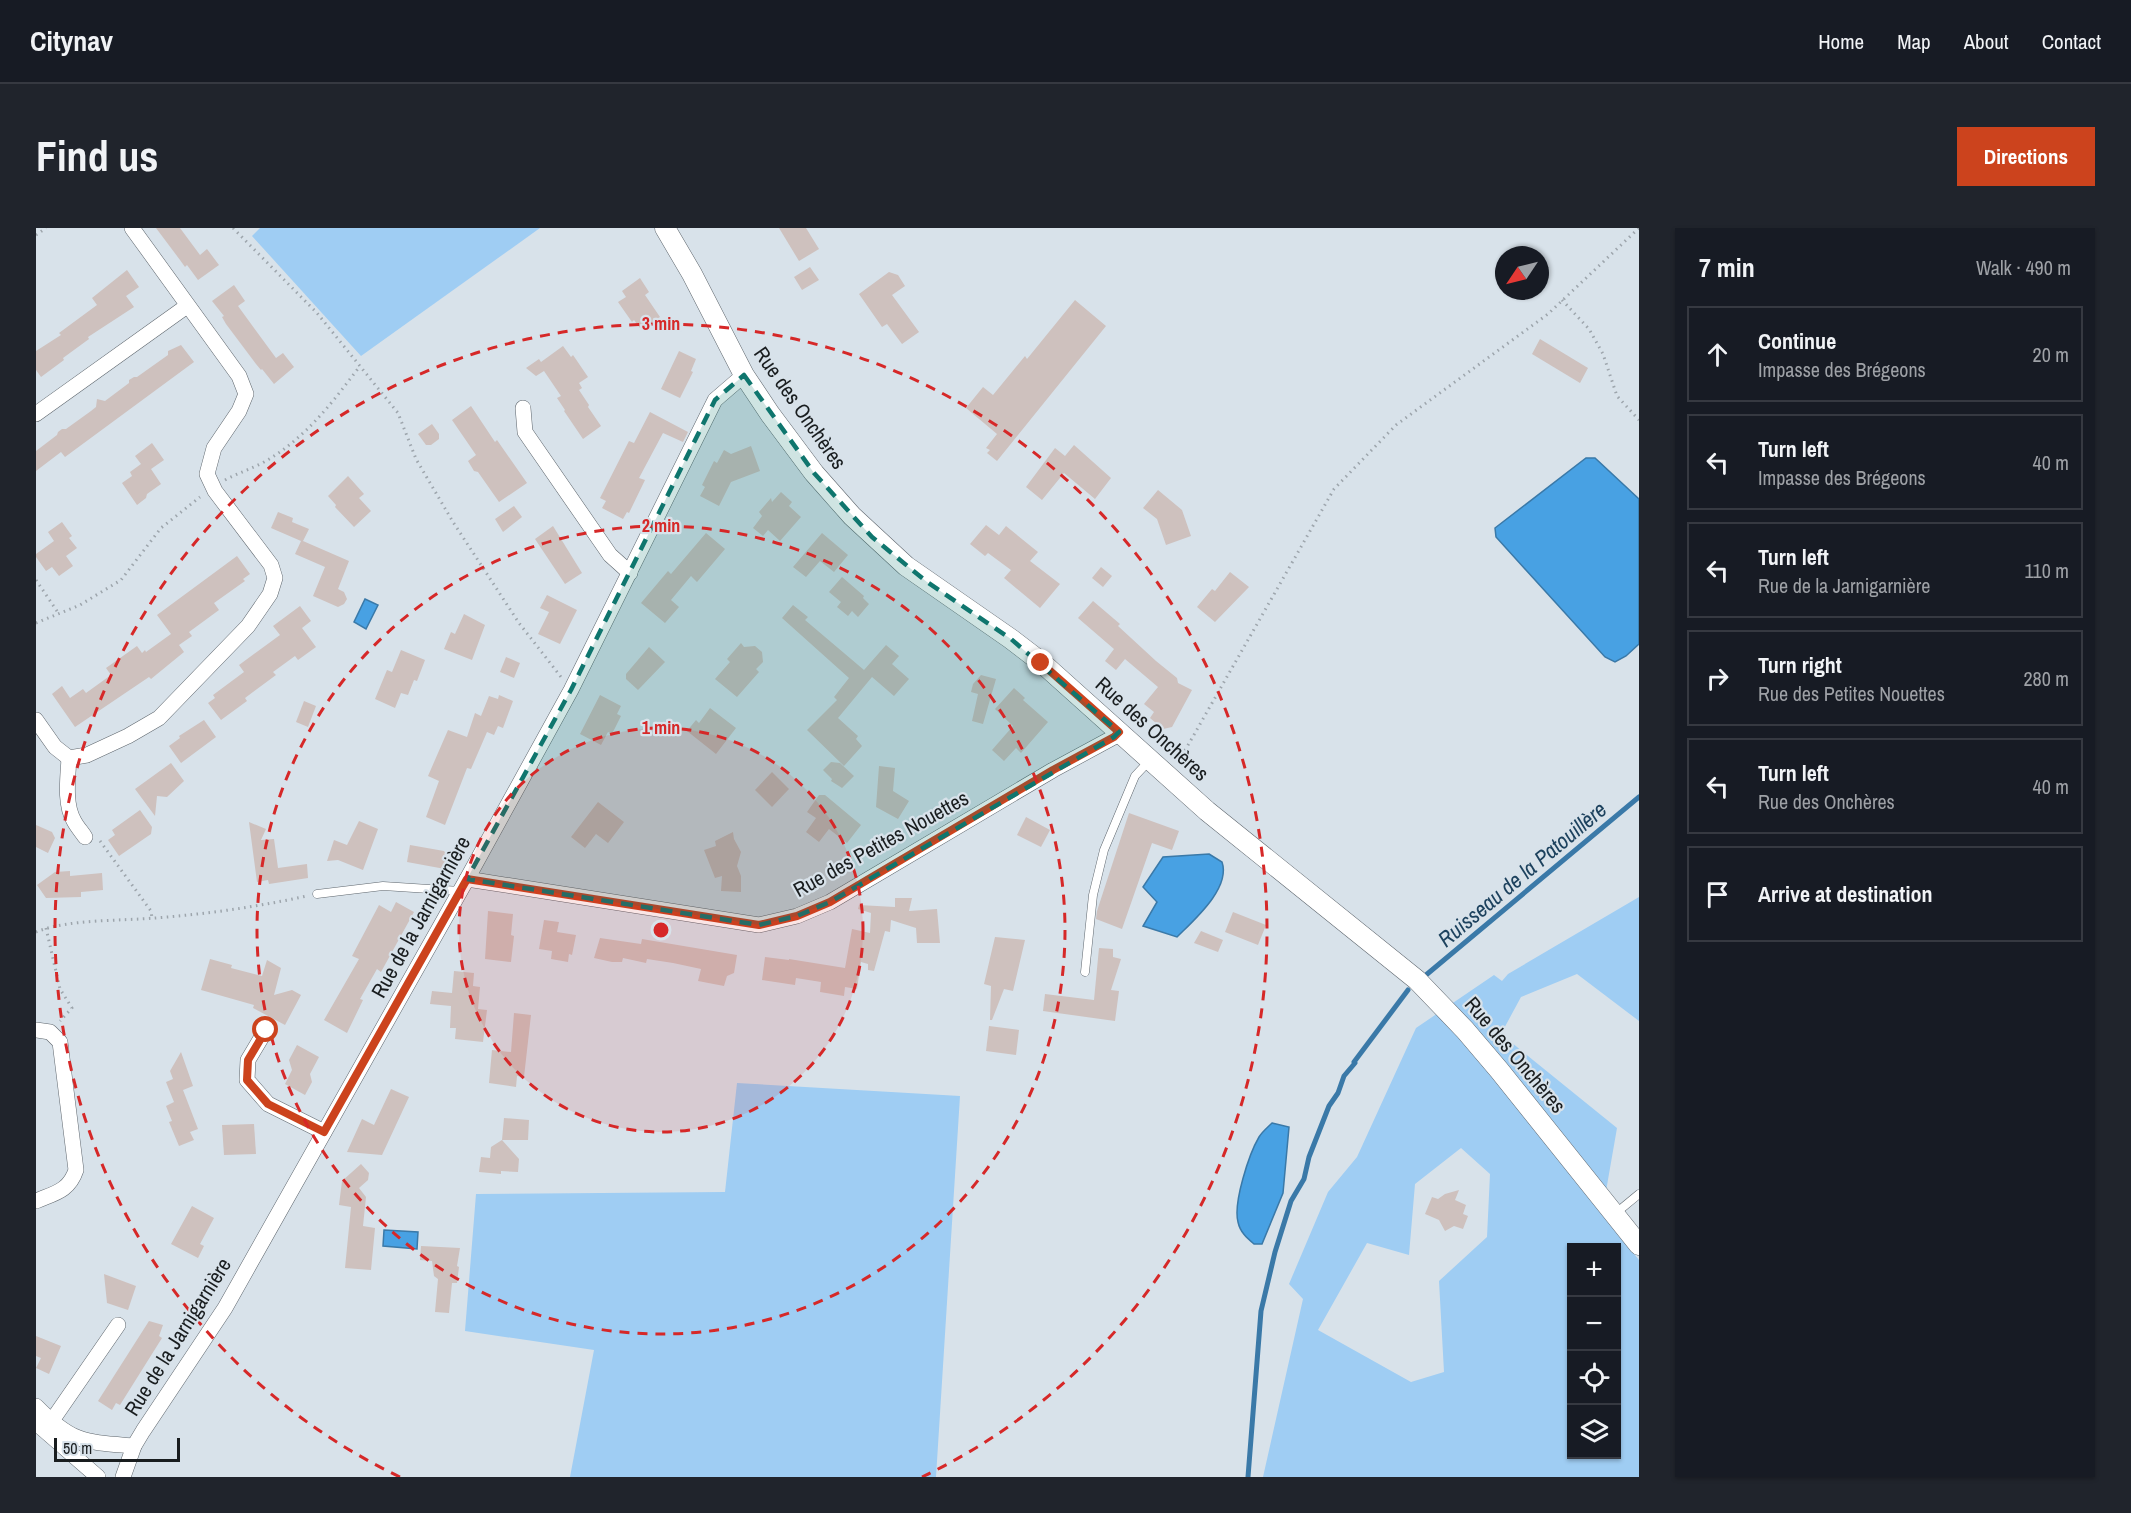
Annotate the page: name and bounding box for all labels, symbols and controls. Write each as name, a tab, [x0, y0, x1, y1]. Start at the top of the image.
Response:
text: Citynav	[30, 22, 113, 60]
text: Home	[1818, 27, 1864, 56]
text: Map	[1897, 27, 1931, 56]
text: About	[1964, 27, 2009, 56]
text: Contact	[2042, 27, 2101, 56]
button: Directions	[1957, 127, 2095, 186]
text: Find us	[36, 128, 158, 184]
north arrow	[1495, 246, 1549, 300]
text: 7 min	[1699, 250, 1755, 285]
text: Walk · 490 m	[1976, 254, 2071, 281]
text: 3 min	[642, 311, 680, 336]
text: Continue	[1758, 326, 1836, 356]
icon: ahead	[1701, 338, 1734, 371]
street label: Rue des Onchères	[747, 341, 853, 475]
text: 20 m	[2033, 341, 2069, 368]
text: Impasse des Brégeons	[1758, 356, 1926, 383]
text: Turn left	[1758, 434, 1829, 464]
icon: left	[1701, 446, 1734, 479]
text: 40 m	[2033, 449, 2069, 476]
text: Impasse des Brégeons	[1758, 464, 1926, 491]
text: 2 min	[642, 513, 680, 538]
text: Turn left	[1758, 542, 1829, 572]
icon: left	[1701, 554, 1734, 587]
text: 110 m	[2025, 557, 2069, 584]
text: Rue de la Jarnigarnière	[1758, 572, 1930, 599]
route end	[1027, 649, 1053, 675]
text: Turn right	[1758, 650, 1842, 680]
icon: right	[1701, 662, 1734, 695]
text: 280 m	[2023, 665, 2069, 692]
street label: Rue des Onchères	[1089, 670, 1215, 787]
text: Rue des Petites Nouettes	[1758, 680, 1945, 707]
text: 1 min	[642, 715, 680, 740]
text: Turn left	[1758, 758, 1829, 788]
icon: left	[1701, 770, 1734, 803]
text: 40 m	[2033, 773, 2069, 800]
street label: Rue des Petites Nouettes	[788, 783, 974, 904]
text: Rue des Onchères	[1758, 788, 1895, 815]
water label: Ruisseau de la Patouillère	[1431, 794, 1613, 954]
street label: Rue de la Jarnigarnière	[364, 831, 477, 1003]
icon: arrive	[1701, 878, 1734, 911]
text: Arrive at destination	[1758, 879, 1932, 909]
centre of rings	[651, 920, 671, 940]
street label: Rue des Onchères	[1458, 990, 1573, 1119]
route start	[252, 1016, 278, 1042]
map controls	[1567, 1243, 1621, 1459]
button: +	[1567, 1243, 1621, 1297]
street label: Rue de la Jarnigarnière	[117, 1252, 238, 1421]
button: −	[1567, 1297, 1621, 1351]
button: locate	[1567, 1351, 1621, 1405]
button: layers	[1567, 1405, 1621, 1459]
scale bar	[54, 1435, 180, 1462]
text: 50 m	[63, 1437, 92, 1459]

